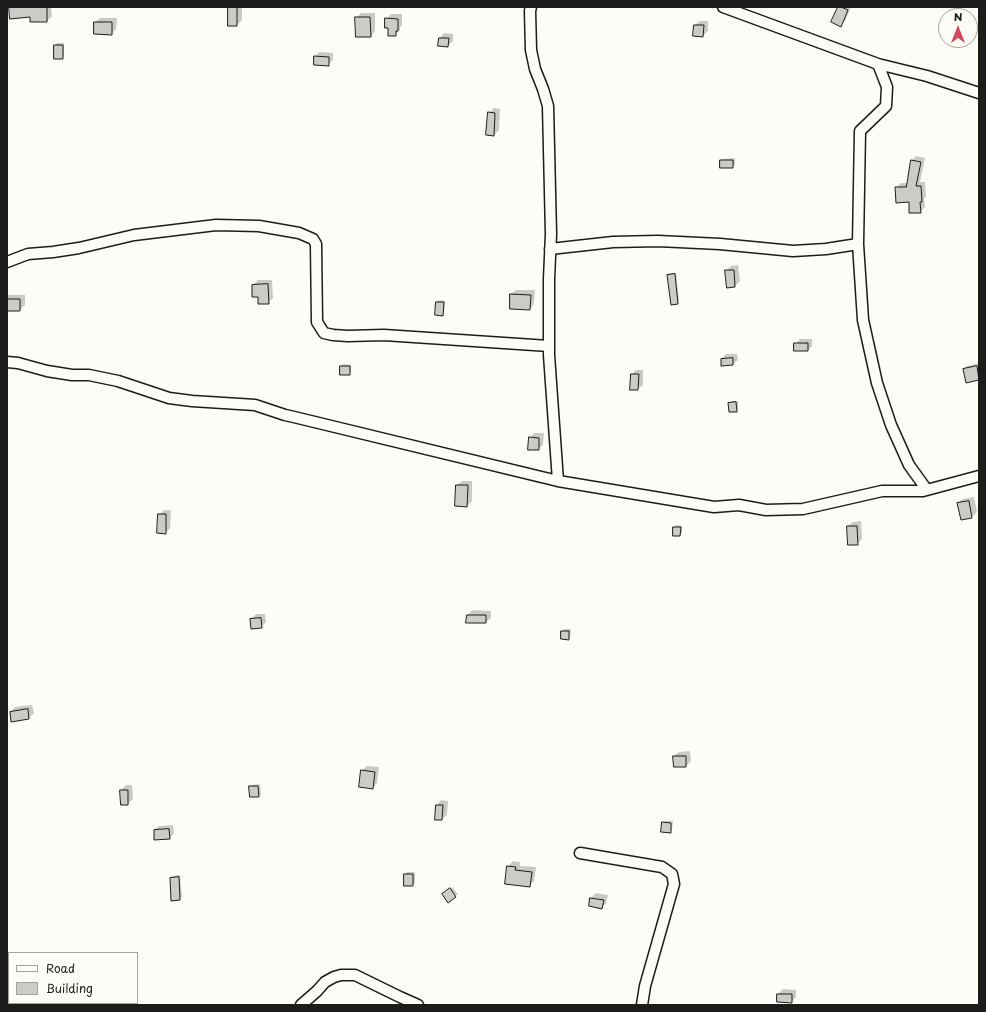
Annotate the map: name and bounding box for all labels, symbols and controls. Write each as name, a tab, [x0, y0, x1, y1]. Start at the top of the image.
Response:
north arrow	[938, 8, 978, 48]
text: N	[954, 8, 962, 25]
legend	[8, 952, 138, 1004]
text: Road	[46, 959, 75, 977]
text: Building	[46, 979, 93, 997]

